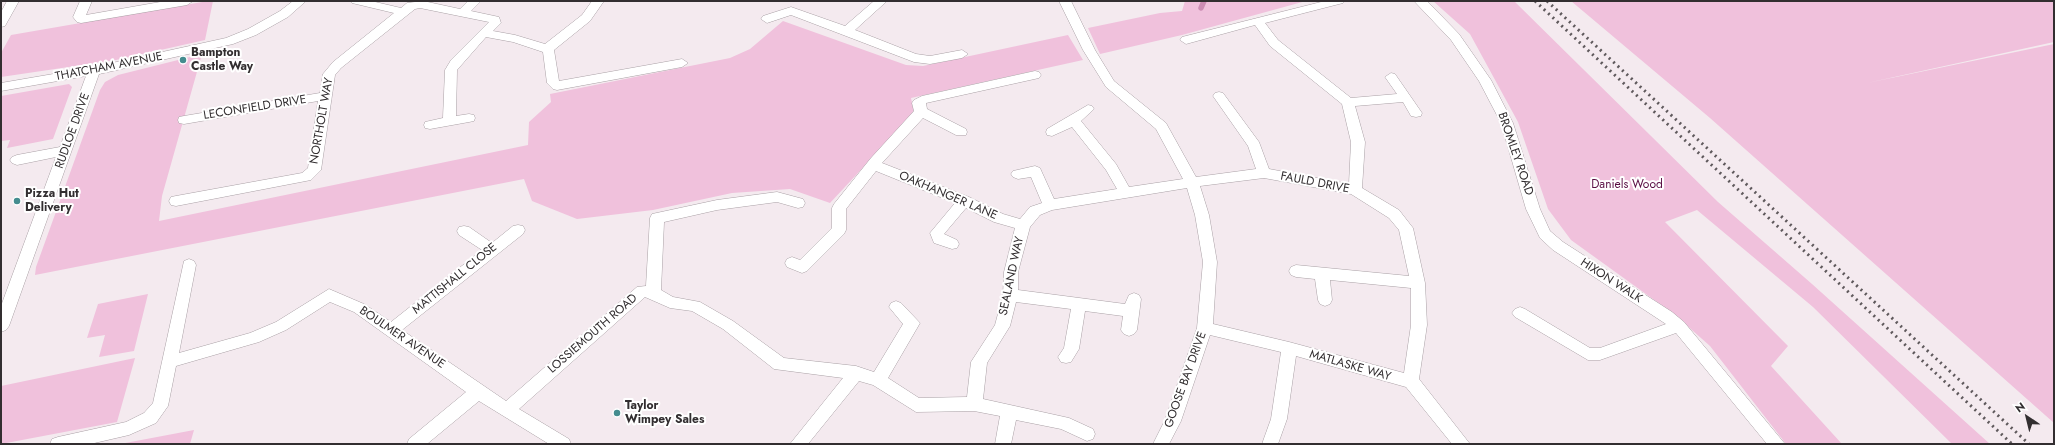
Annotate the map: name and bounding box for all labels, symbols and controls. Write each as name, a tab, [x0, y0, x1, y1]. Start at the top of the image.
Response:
place label: Bampton Castle Way	[191, 46, 253, 74]
street label: THATCHAM AVENUE	[54, 50, 164, 84]
marker: Bampton Castle Way	[178, 55, 188, 65]
street label: NORTHOLT WAY	[307, 77, 337, 165]
street label: RUDLOE DRIVE	[53, 91, 93, 171]
street label: LECONFIELD DRIVE	[202, 93, 308, 123]
street label: BROMLEY ROAD	[1494, 111, 1536, 197]
street label: OAKHANGER LANE	[897, 169, 999, 223]
street label: FAULD DRIVE	[1279, 169, 1351, 197]
park label: Daniels Wood	[1591, 178, 1663, 192]
place label: Pizza Hut Delivery	[25, 187, 79, 215]
marker: Pizza Hut Delivery	[12, 196, 22, 206]
street label: SEALAND WAY	[997, 235, 1027, 317]
street label: MATTISHALL CLOSE	[410, 240, 500, 318]
street label: HIXON WALK	[1577, 256, 1645, 306]
street label: LOSSIEMOUTH ROAD	[545, 291, 641, 377]
street label: BOULMER AVENUE	[356, 304, 448, 372]
street label: GOOSE BAY DRIVE	[1162, 330, 1210, 430]
street label: MATLASKE WAY	[1308, 347, 1392, 385]
north arrow	[2007, 397, 2047, 437]
text: N	[2012, 398, 2028, 416]
place label: Taylor Wimpey Sales	[625, 399, 704, 427]
marker: Taylor Wimpey Sales	[612, 408, 622, 418]

